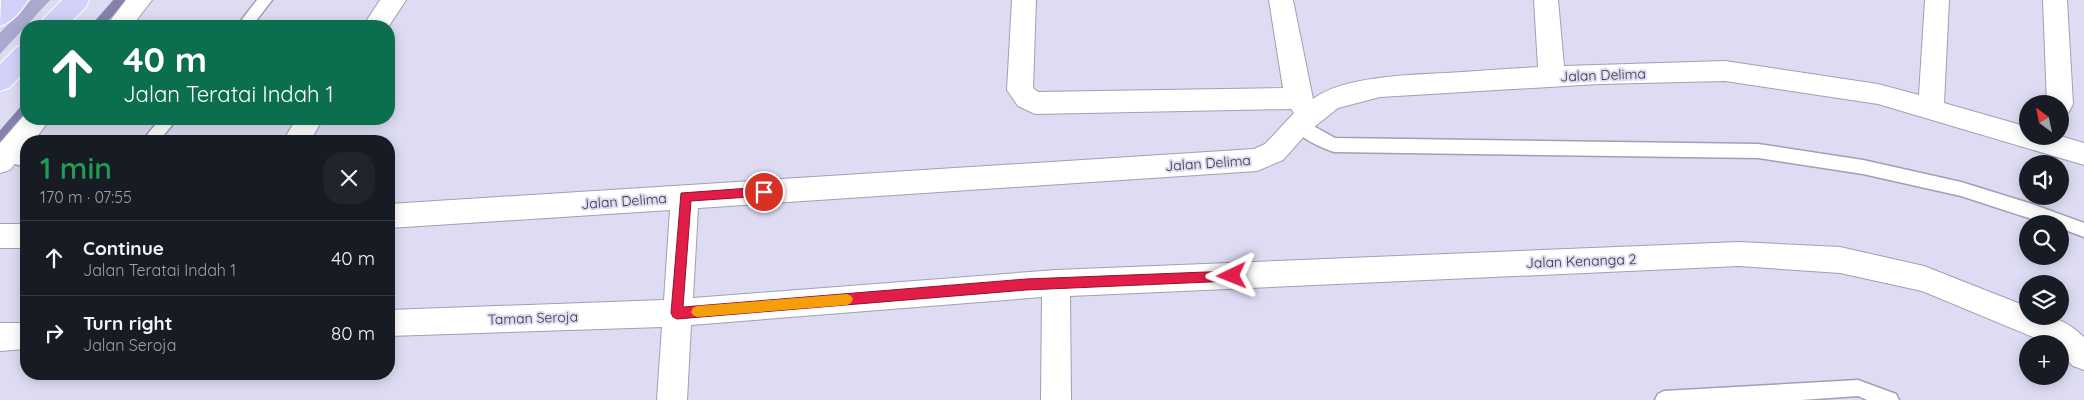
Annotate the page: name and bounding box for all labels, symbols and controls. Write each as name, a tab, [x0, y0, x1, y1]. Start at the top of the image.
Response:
text: 40 m	[123, 37, 207, 81]
icon: ahead	[40, 40, 105, 105]
street label: Jalan Delima	[1560, 65, 1646, 85]
text: Jalan Teratai Indah 1	[123, 80, 334, 108]
north arrow	[2019, 95, 2069, 145]
map controls	[2019, 95, 2069, 385]
text: 1 min	[40, 149, 112, 187]
street label: Jalan Delima	[1165, 151, 1251, 175]
button: close	[323, 152, 375, 204]
button: sound	[2019, 155, 2069, 205]
pin	[743, 171, 785, 213]
icon: arrive	[750, 178, 778, 206]
text: 170 m · 07:55	[40, 187, 132, 207]
street label: Jalan Delima	[581, 189, 667, 213]
button: search	[2019, 215, 2069, 265]
text: Continue	[83, 236, 164, 260]
icon: ahead	[40, 244, 68, 272]
text: 40 m	[331, 246, 375, 270]
position arrow	[1205, 249, 1257, 301]
street label: Jalan Kenanga 2	[1525, 250, 1637, 272]
text: Jalan Teratai Indah 1	[83, 260, 236, 280]
button: layers	[2019, 275, 2069, 325]
street label: Taman Seroja	[488, 307, 578, 329]
text: Turn right	[83, 311, 172, 335]
icon: right	[40, 319, 68, 347]
text: 80 m	[331, 321, 375, 345]
text: Jalan Seroja	[83, 335, 176, 355]
button: +	[2019, 335, 2069, 385]

